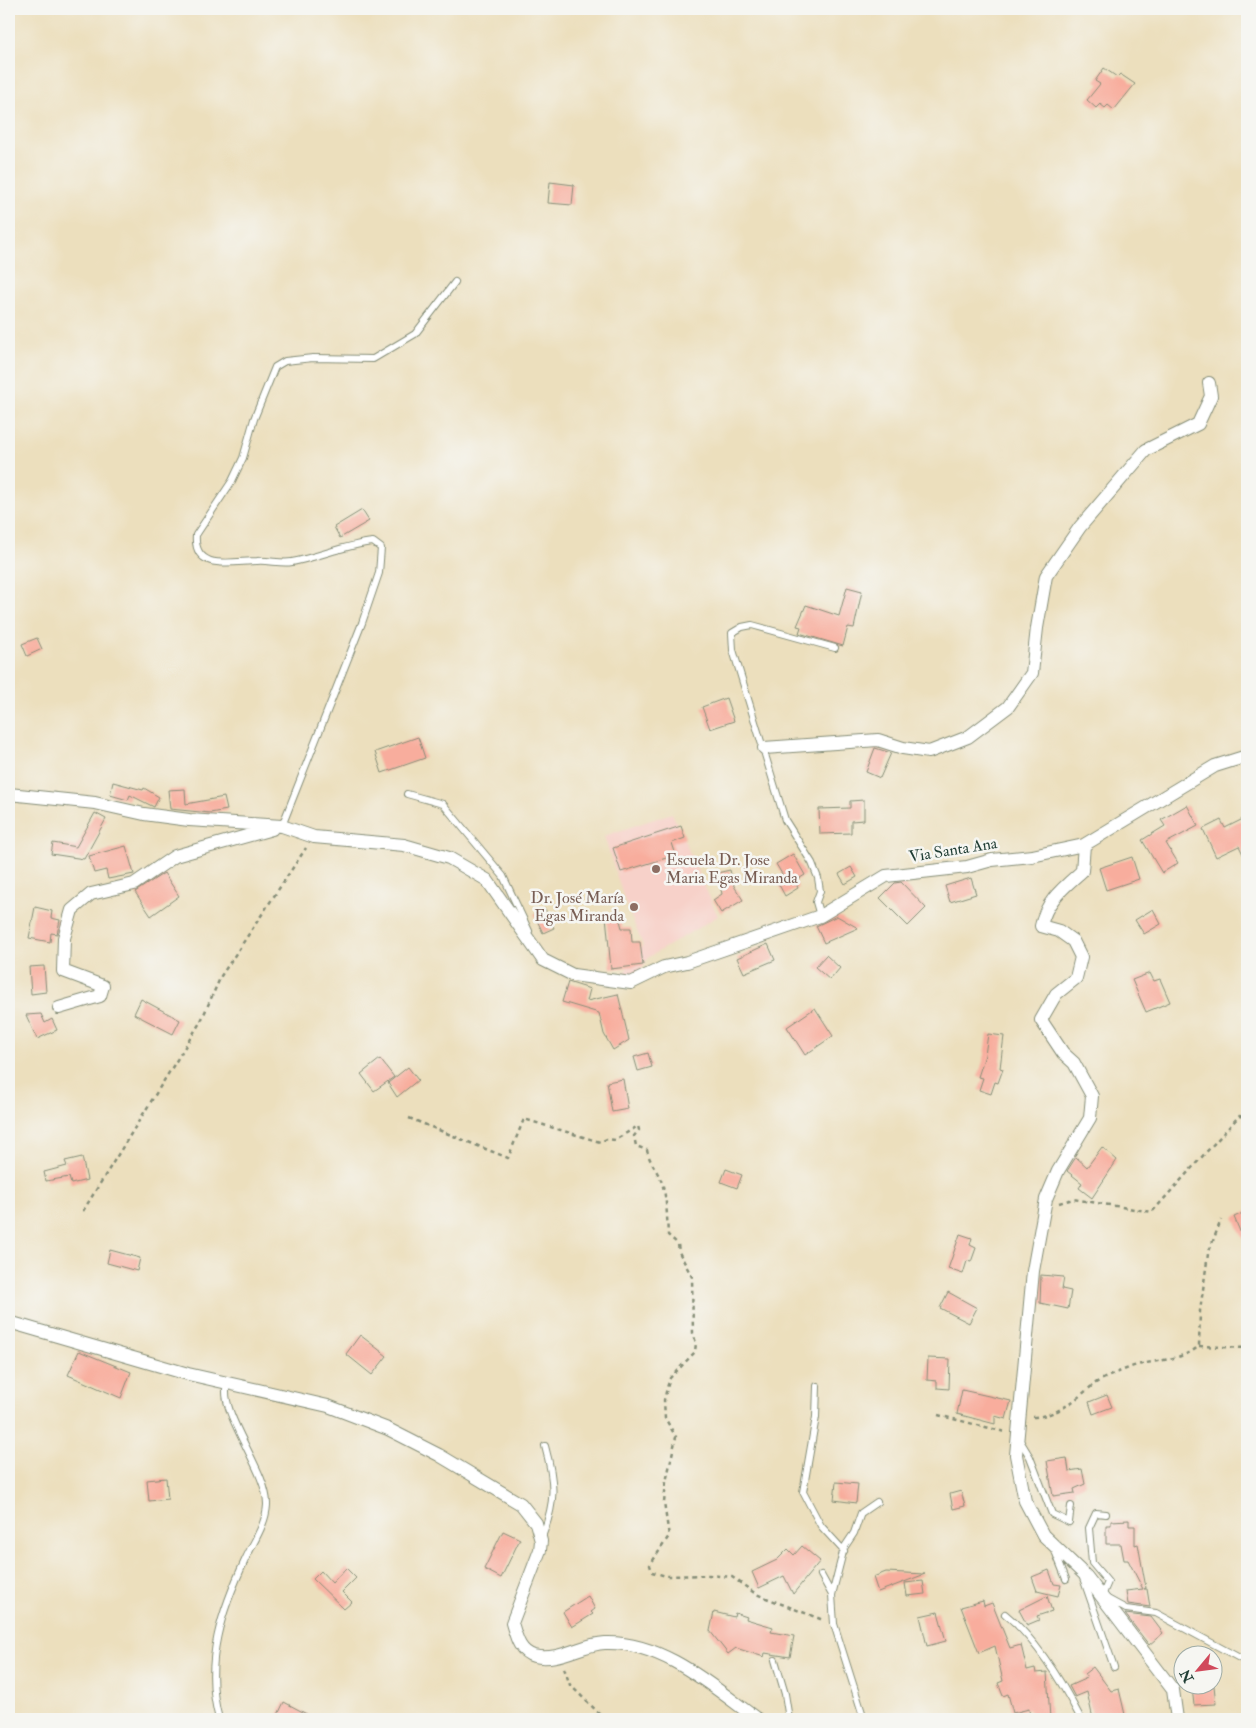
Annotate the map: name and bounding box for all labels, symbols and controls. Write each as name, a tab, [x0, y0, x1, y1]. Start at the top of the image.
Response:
street label: Via Santa Ana	[907, 833, 999, 867]
place label: Escuela Dr. Jose Maria Egas Miranda	[666, 850, 798, 888]
marker: Escuela Dr. Jose Maria Egas Miranda	[650, 863, 662, 875]
place label: Dr. José María Egas Miranda	[531, 888, 624, 926]
marker: Dr. José María Egas Miranda	[628, 901, 640, 913]
north arrow	[1174, 1646, 1224, 1696]
text: N	[1176, 1666, 1198, 1687]

